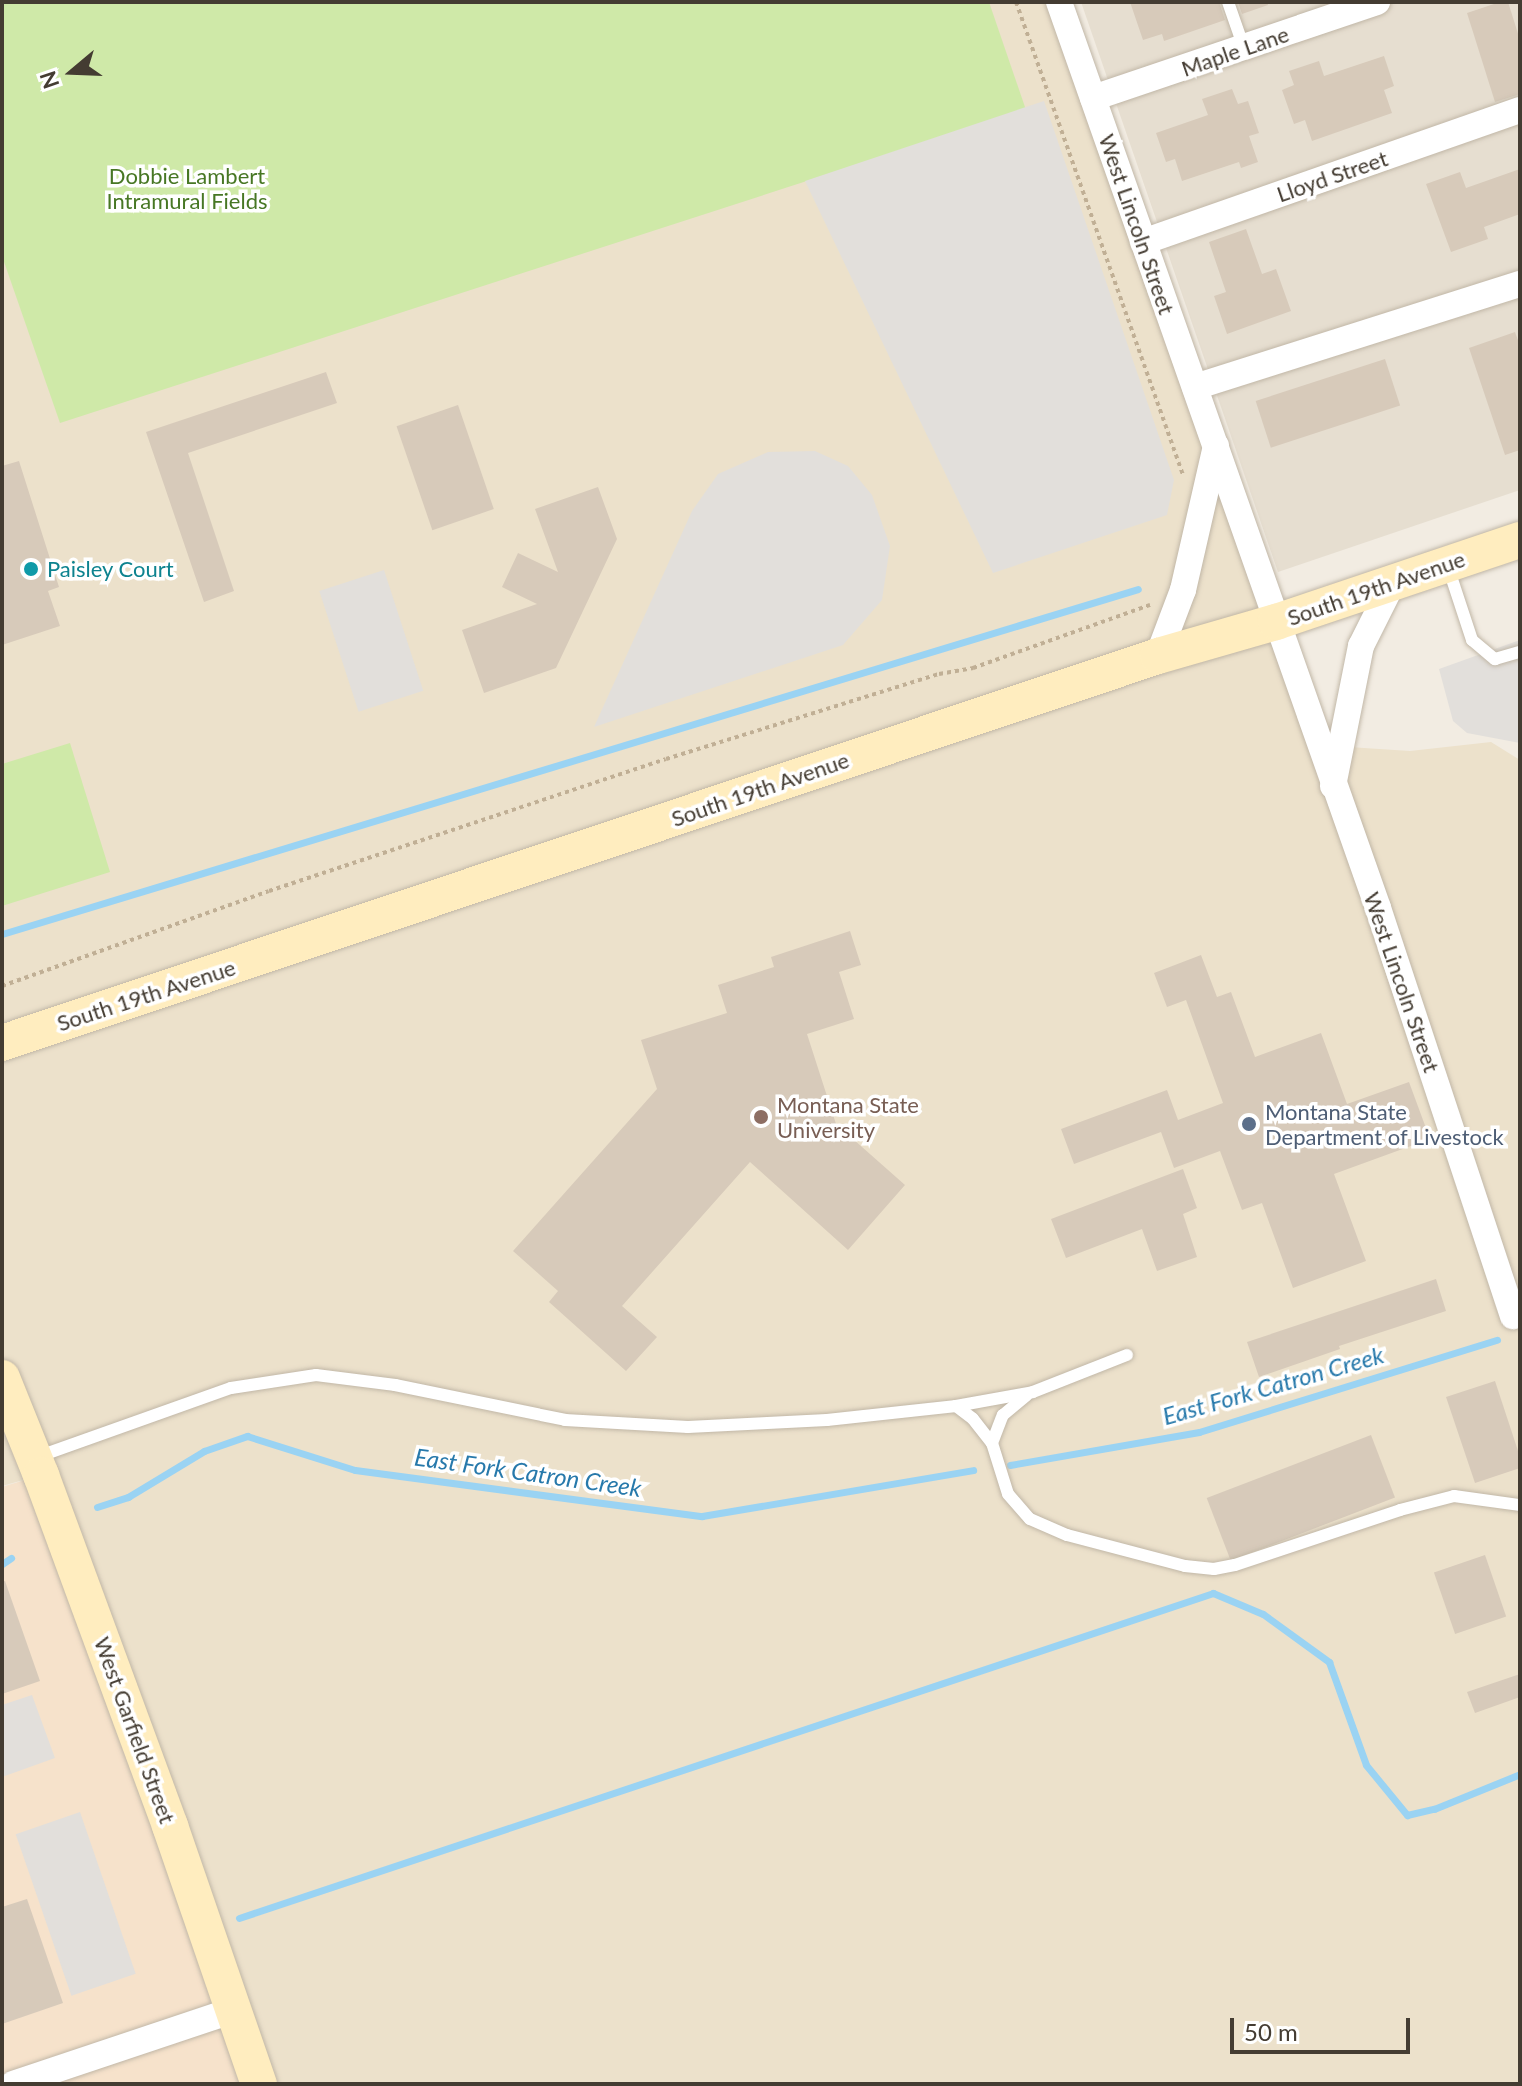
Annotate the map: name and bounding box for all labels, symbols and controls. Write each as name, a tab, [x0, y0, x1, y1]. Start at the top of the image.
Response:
street label: Maple Lane	[1178, 20, 1292, 82]
north arrow	[32, 32, 112, 112]
text: N	[33, 68, 64, 92]
street label: West Lincoln Street	[1094, 130, 1180, 318]
street label: Lloyd Street	[1273, 145, 1391, 207]
park label: Dobbie Lambert Intramural Fields	[106, 162, 268, 214]
street label: South 19th Avenue	[1284, 545, 1468, 631]
place label: Paisley Court	[47, 556, 174, 582]
marker: Paisley Court	[22, 560, 40, 578]
street label: South 19th Avenue	[668, 746, 852, 832]
street label: West Lincoln Street	[1359, 888, 1445, 1076]
street label: South 19th Avenue	[53, 954, 239, 1036]
place label: Montana State University	[777, 1091, 919, 1142]
place label: Montana State Department of Livestock	[1265, 1098, 1504, 1150]
marker: Montana State University	[752, 1108, 770, 1126]
marker: Montana State Department of Livestock	[1240, 1115, 1258, 1133]
water label: East Fork Catron Creek	[1159, 1340, 1387, 1430]
water label: East Fork Catron Creek	[413, 1442, 643, 1502]
street label: West Garfield Street	[89, 1633, 181, 1827]
scale bar	[1234, 2002, 1414, 2052]
text: 50 m	[1244, 2017, 1298, 2046]

